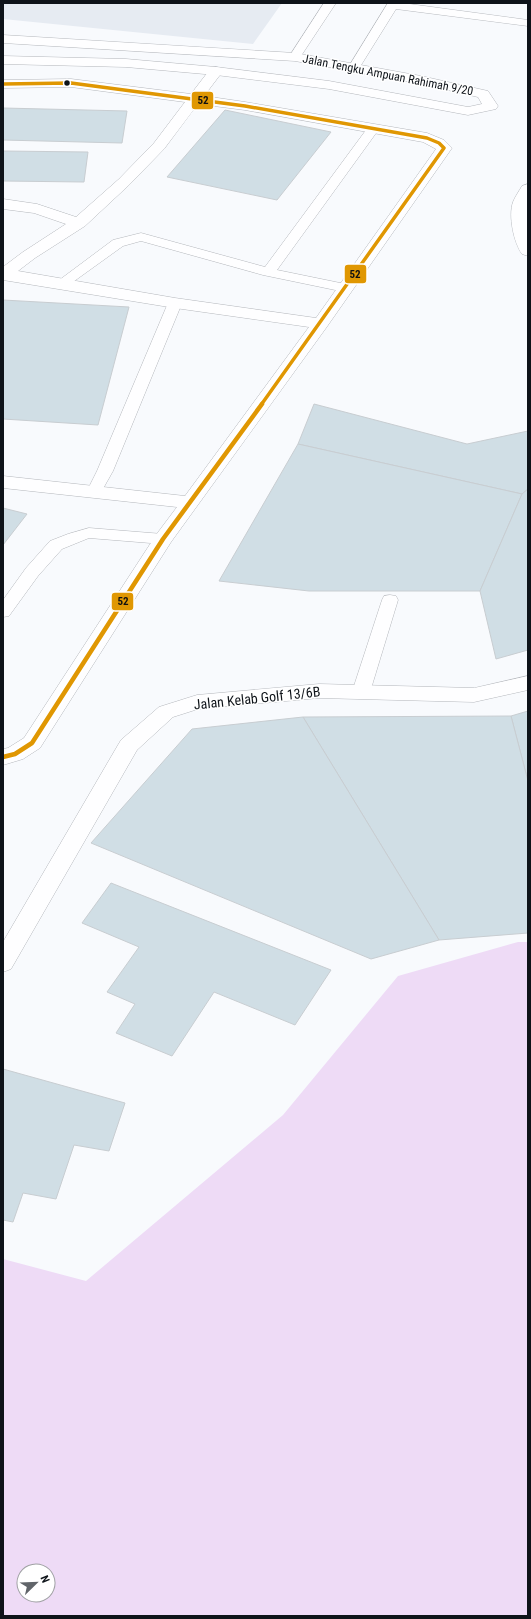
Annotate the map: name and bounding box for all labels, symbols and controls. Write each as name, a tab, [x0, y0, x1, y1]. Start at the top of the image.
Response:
street label: Jalan Tengku Ampuan Rahimah 9/20	[301, 52, 475, 98]
unlabelled marker	[62, 78, 72, 88]
line badge: 52	[191, 91, 214, 110]
text: 52	[197, 94, 209, 107]
line badge: 52	[344, 264, 367, 284]
text: 52	[349, 268, 361, 281]
line badge: 52	[111, 592, 134, 611]
text: 52	[117, 595, 129, 608]
street label: Jalan Kelab Golf 13/6B	[193, 683, 321, 713]
north arrow	[16, 1563, 56, 1603]
text: N	[37, 1574, 52, 1585]

